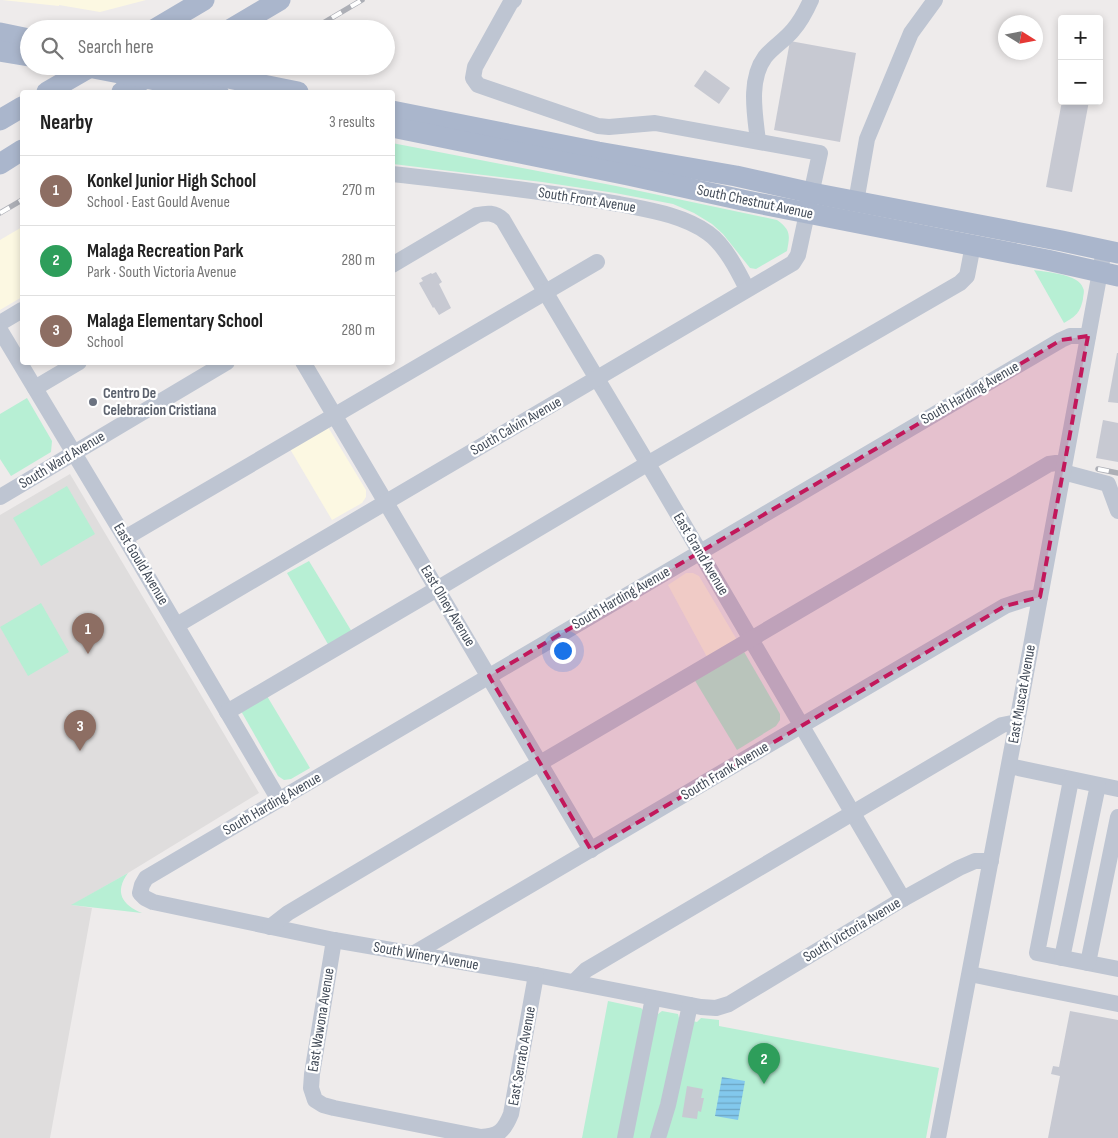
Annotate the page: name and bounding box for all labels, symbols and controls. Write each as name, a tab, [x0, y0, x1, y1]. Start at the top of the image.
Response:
north arrow	[998, 15, 1043, 60]
map controls	[1058, 15, 1103, 105]
button: +	[1058, 15, 1103, 60]
search box	[20, 20, 395, 75]
icon: search	[38, 34, 66, 62]
text: Search here	[78, 36, 154, 59]
button: −	[1058, 60, 1103, 105]
text: Nearby	[40, 110, 93, 135]
text: 3 results	[329, 113, 375, 132]
text: Konkel Junior High School	[87, 170, 256, 193]
street label: South Chestnut Avenue	[695, 180, 815, 224]
text: 1	[53, 181, 59, 200]
text: 270 m	[342, 181, 375, 200]
street label: South Front Avenue	[537, 183, 637, 217]
text: School · East Gould Avenue	[87, 193, 230, 212]
text: Malaga Recreation Park	[87, 240, 244, 263]
text: 2	[52, 251, 60, 270]
text: 280 m	[341, 251, 375, 270]
text: Park · South Victoria Avenue	[87, 263, 236, 282]
text: Malaga Elementary School	[87, 310, 263, 333]
text: 3	[52, 321, 60, 340]
text: 280 m	[341, 321, 375, 340]
text: School	[87, 333, 123, 352]
street label: South Harding Avenue	[917, 357, 1023, 429]
place label: Centro De Celebracion Cristiana	[103, 384, 216, 420]
street label: South Calvin Avenue	[467, 392, 565, 460]
marker: Centro De Celebracion Cristiana	[87, 396, 99, 408]
street label: South Ward Avenue	[16, 427, 108, 493]
street label: East Grand Avenue	[669, 509, 733, 599]
street label: East Gould Avenue	[109, 520, 173, 608]
street label: East Olney Avenue	[416, 562, 480, 650]
street label: South Harding Avenue	[568, 562, 674, 634]
pin: 1	[72, 613, 104, 654]
your location	[550, 638, 576, 664]
street label: East Muscat Avenue	[1004, 643, 1040, 745]
pin: 3	[64, 710, 96, 751]
street label: South Frank Avenue	[678, 737, 772, 805]
street label: South Harding Avenue	[219, 768, 325, 840]
street label: South Victoria Avenue	[800, 893, 904, 967]
street label: South Winery Avenue	[372, 937, 480, 975]
street label: East Wawona Avenue	[303, 967, 339, 1073]
street label: East Serrato Avenue	[504, 1005, 540, 1107]
pin: 2	[748, 1043, 780, 1084]

